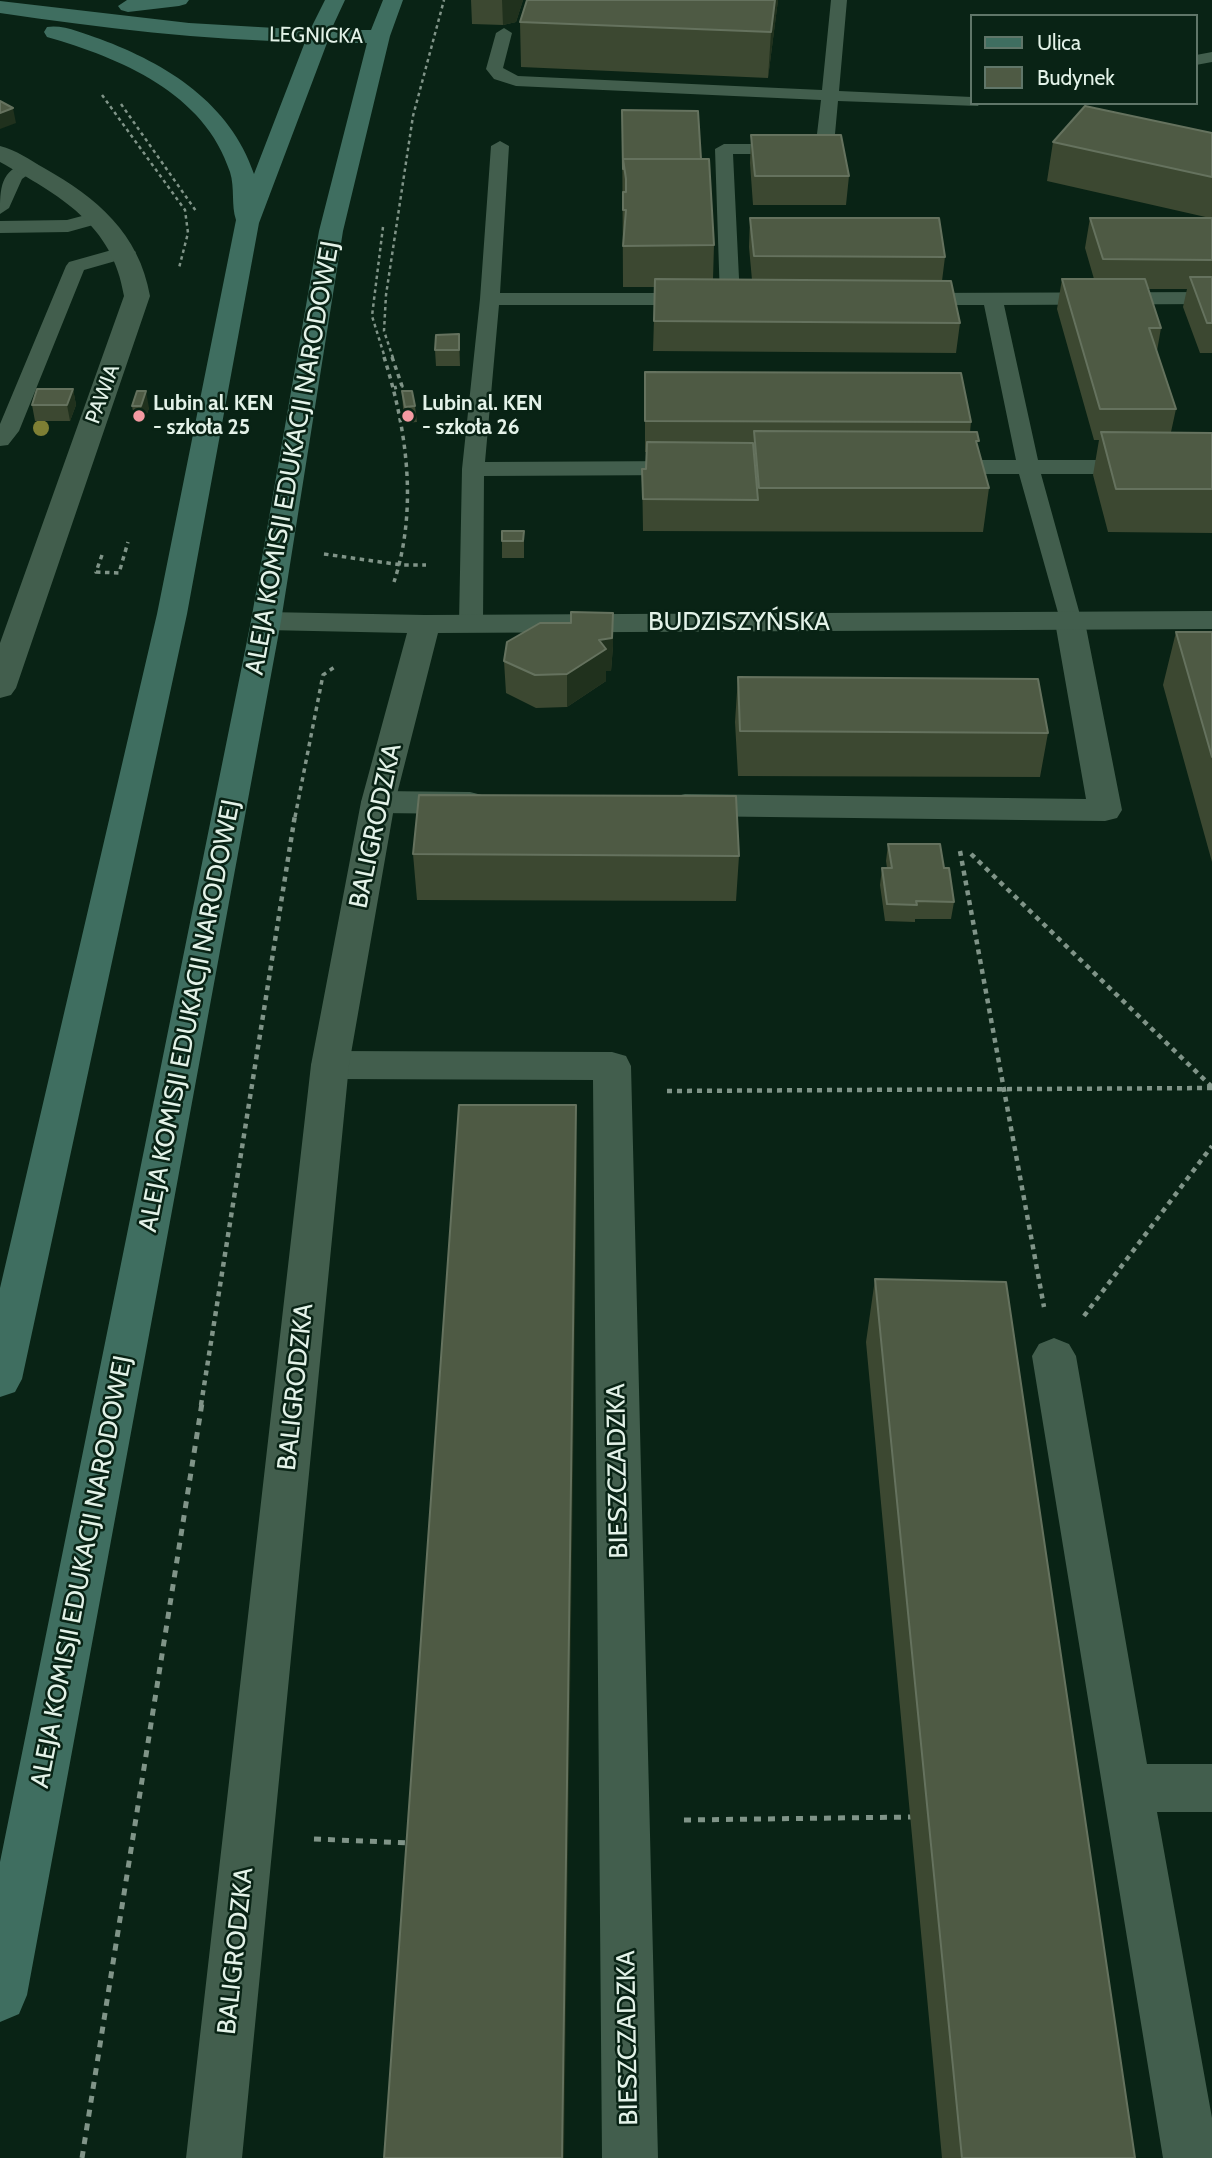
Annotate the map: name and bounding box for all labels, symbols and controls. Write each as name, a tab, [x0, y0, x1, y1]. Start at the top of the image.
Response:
legend	[970, 14, 1198, 105]
street label: LEGNICKA	[269, 23, 363, 49]
text: Ulica	[1037, 30, 1081, 55]
text: Budynek	[1037, 65, 1115, 90]
street label: ALEJA KOMISJI EDUKACJI NARODOWEJ	[239, 239, 347, 677]
street label: PAWIA	[81, 361, 125, 427]
place label: Lubin al. KEN - szkoła 25	[153, 391, 274, 441]
place label: Lubin al. KEN - szkoła 26	[422, 391, 543, 441]
marker: Lubin al. KEN - szkoła 25	[131, 408, 147, 424]
marker: Lubin al. KEN - szkoła 26	[400, 408, 416, 424]
street label: BUDZISZYŃSKA	[648, 606, 830, 638]
street label: BALIGRODZKA	[343, 741, 409, 911]
street label: ALEJA KOMISJI EDUKACJI NARODOWEJ	[133, 797, 247, 1235]
street label: BALIGRODZKA	[272, 1302, 320, 1472]
street label: ALEJA KOMISJI EDUKACJI NARODOWEJ	[25, 1353, 139, 1791]
street label: BIESZCZADZKA	[601, 1383, 635, 1559]
street label: BALIGRODZKA	[212, 1866, 260, 2036]
street label: BIESZCZADZKA	[611, 1950, 645, 2126]

